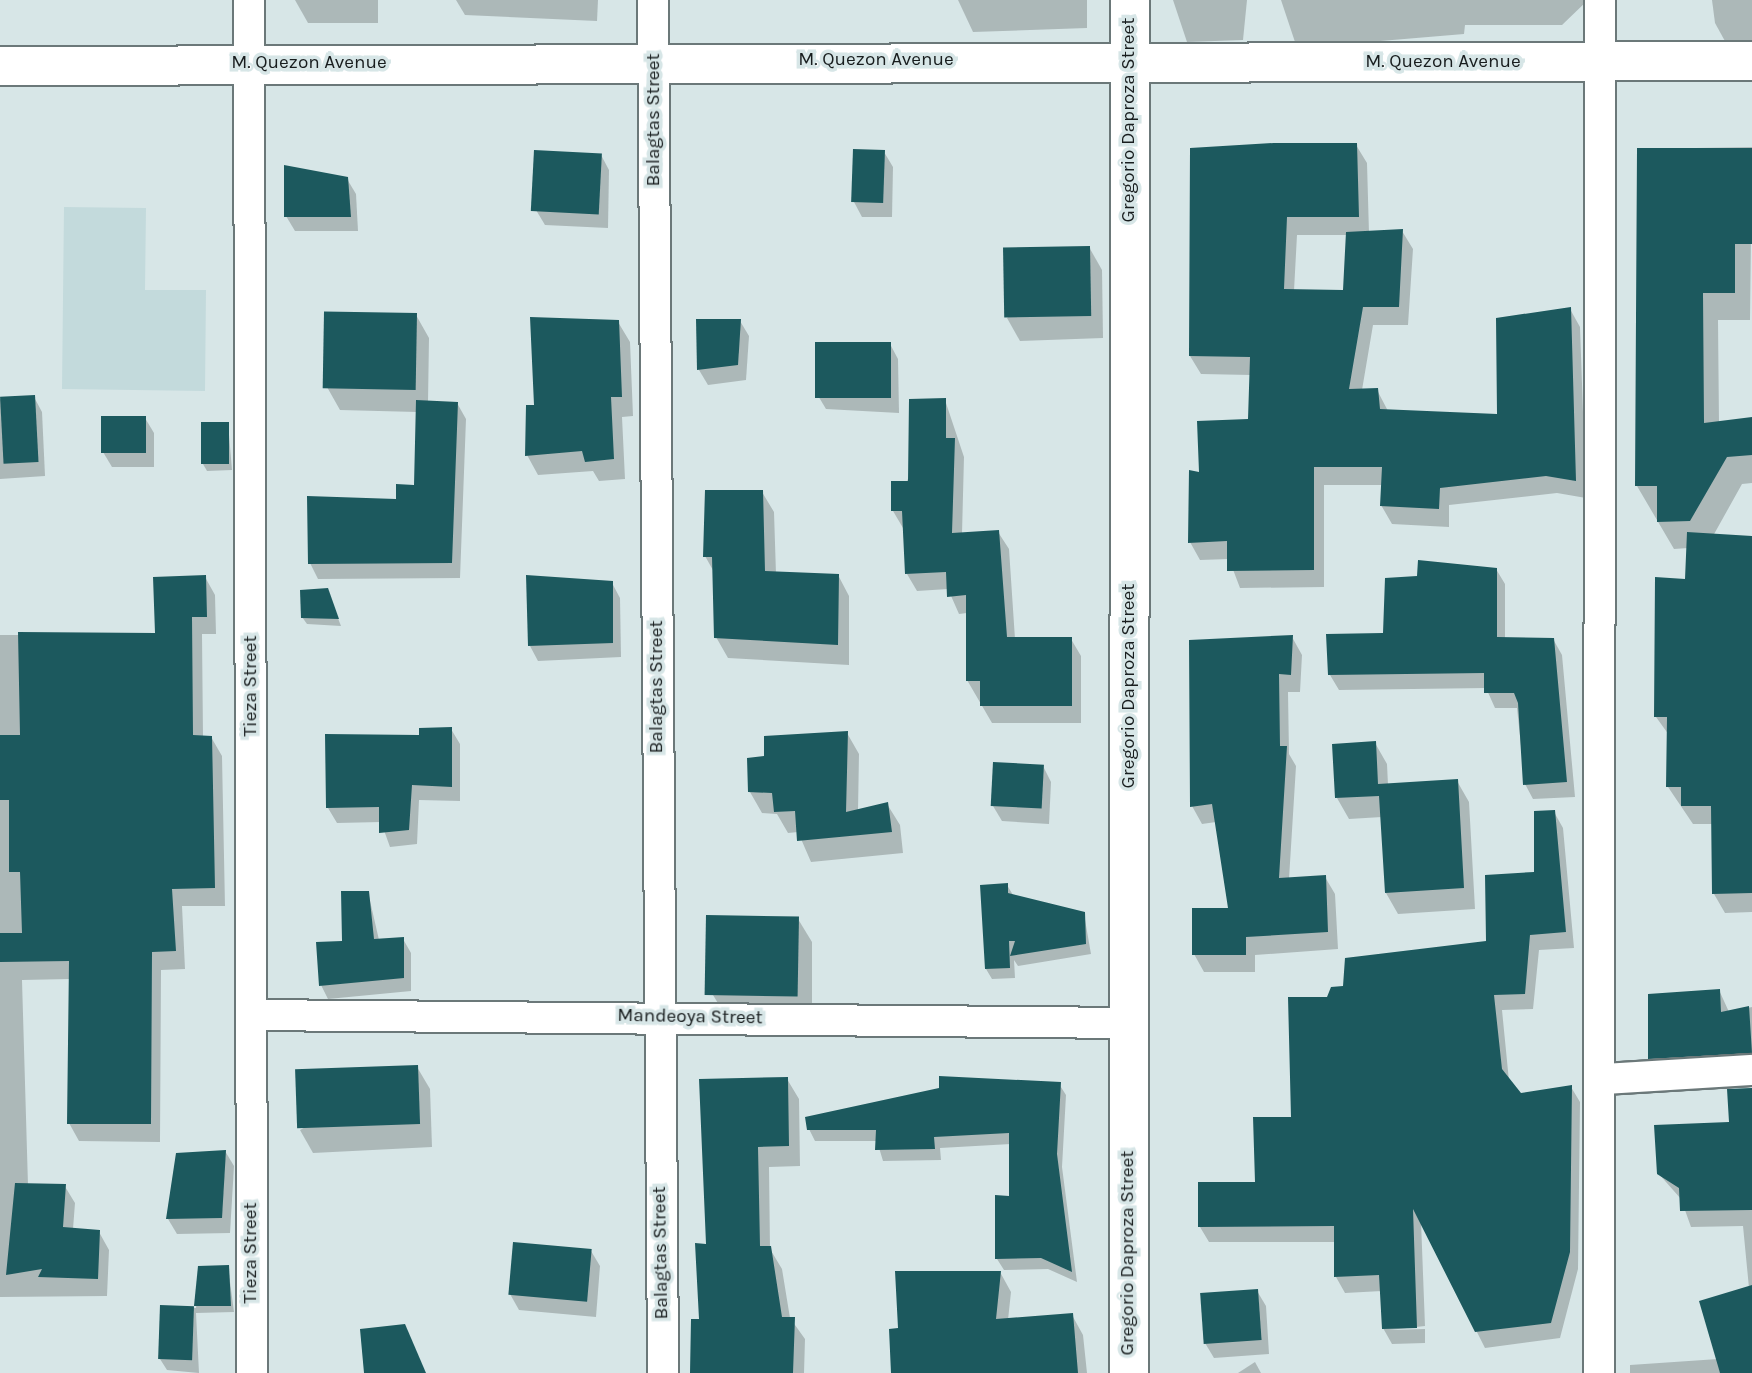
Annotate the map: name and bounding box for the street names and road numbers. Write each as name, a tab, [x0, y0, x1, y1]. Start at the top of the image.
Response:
street label: Gregorio Daproza Street	[1118, 18, 1140, 222]
street label: M. Quezon Avenue	[798, 49, 954, 71]
street label: M. Quezon Avenue	[1365, 51, 1521, 73]
street label: M. Quezon Avenue	[231, 52, 387, 74]
street label: Balagtas Street	[643, 53, 665, 187]
street label: Gregorio Daproza Street	[1118, 584, 1140, 788]
street label: Balagtas Street	[646, 620, 668, 754]
street label: Tieza Street	[240, 635, 262, 737]
street label: Mandeoya Street	[617, 1004, 763, 1030]
street label: Gregorio Daproza Street	[1117, 1151, 1139, 1355]
street label: Balagtas Street	[648, 1186, 674, 1320]
street label: Tieza Street	[240, 1202, 262, 1304]

